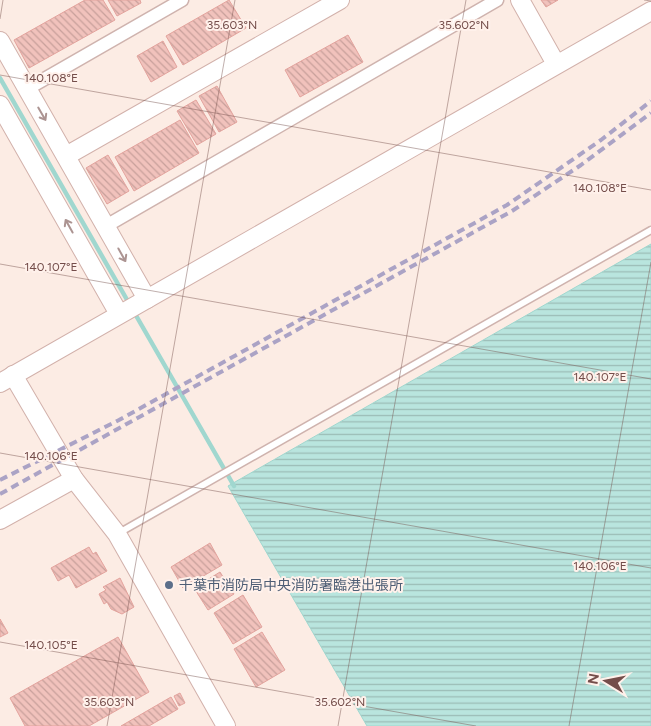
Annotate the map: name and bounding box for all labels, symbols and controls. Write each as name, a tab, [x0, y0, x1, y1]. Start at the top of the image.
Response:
text: 35.603°N	[207, 18, 257, 32]
text: 35.602°N	[439, 18, 489, 32]
text: 140.108°E	[24, 71, 78, 85]
one-way arrow	[37, 106, 47, 120]
text: 140.108°E	[573, 181, 627, 195]
one-way arrow	[64, 218, 74, 233]
one-way arrow	[117, 247, 127, 262]
text: 140.107°E	[24, 260, 78, 274]
text: 140.107°E	[573, 370, 627, 384]
text: 140.106°E	[24, 449, 78, 463]
text: 140.106°E	[573, 559, 627, 573]
place label: 千葉市消防局中央消防署臨港出張所	[179, 577, 403, 594]
marker: 千葉市消防局中央消防署臨港出張所	[163, 579, 175, 591]
text: 140.105°E	[24, 638, 78, 652]
north arrow	[581, 656, 631, 706]
text: N	[584, 672, 603, 686]
text: 35.603°N	[84, 695, 134, 709]
text: 35.602°N	[315, 695, 365, 709]

